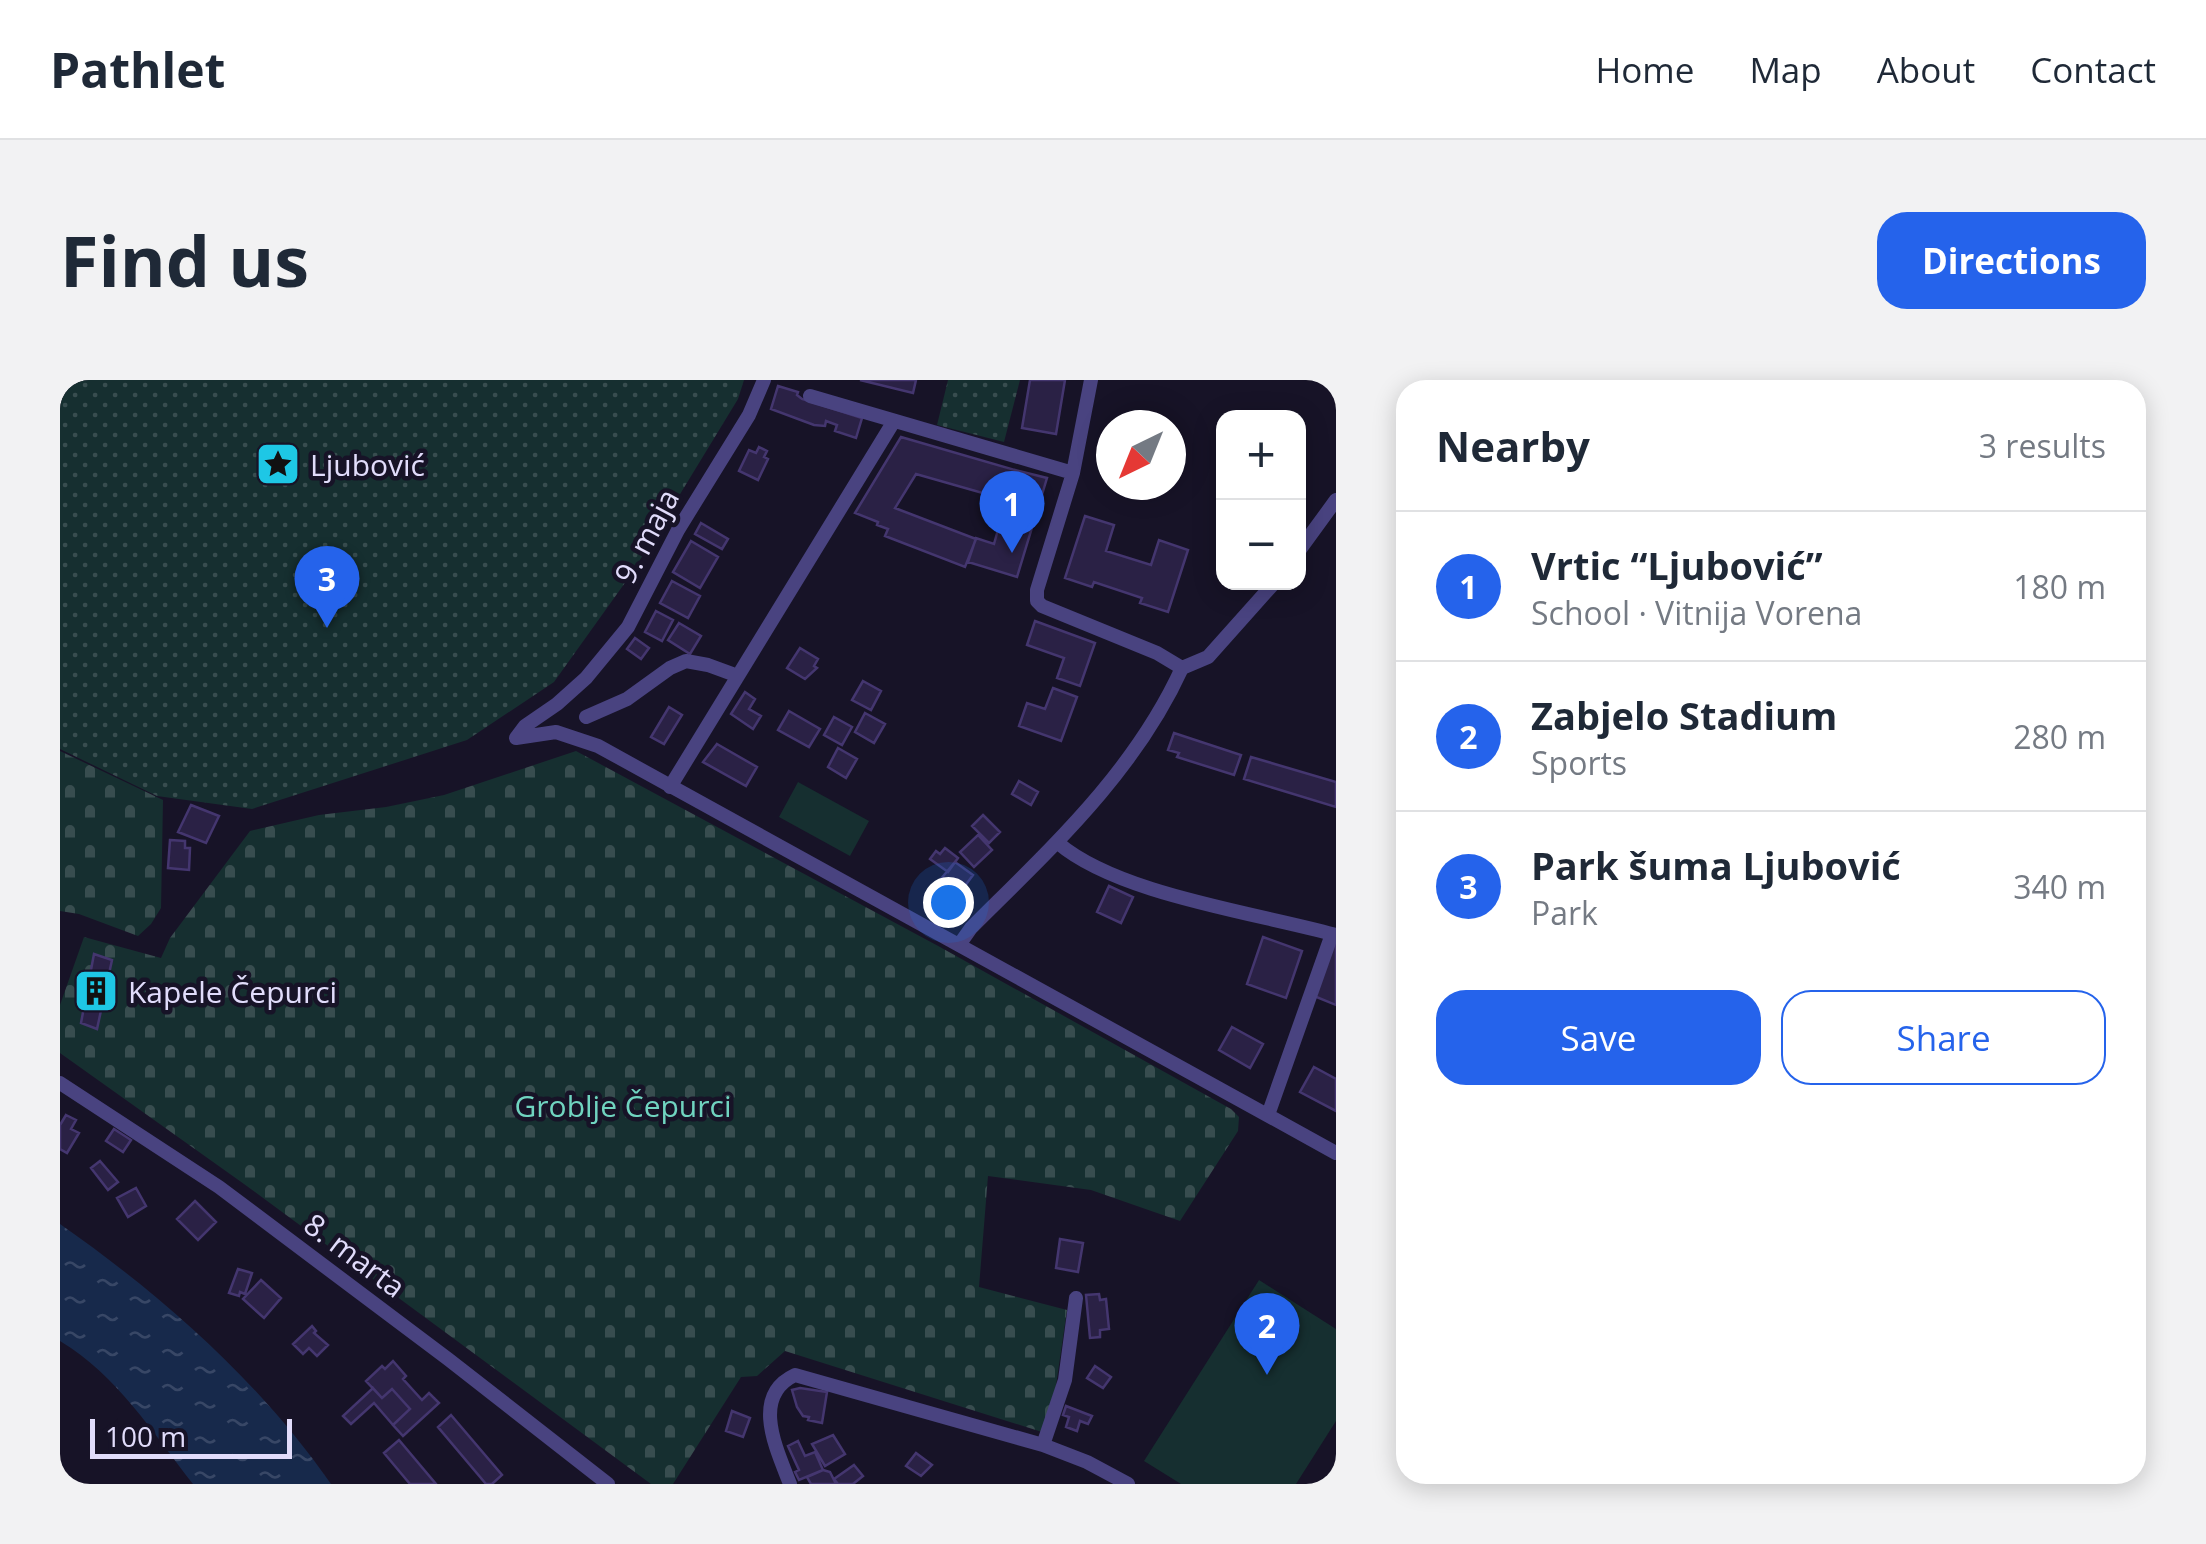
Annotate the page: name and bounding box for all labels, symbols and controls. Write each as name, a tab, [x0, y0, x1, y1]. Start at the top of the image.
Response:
text: Pathlet	[50, 37, 225, 102]
text: Home	[1595, 46, 1694, 93]
text: Map	[1749, 46, 1822, 93]
text: About	[1877, 46, 1975, 93]
text: Contact	[2030, 46, 2156, 93]
text: Find us	[60, 212, 309, 308]
button: Directions	[1877, 212, 2146, 309]
north arrow	[1096, 410, 1186, 500]
map controls	[1216, 410, 1306, 590]
button: +	[1216, 410, 1306, 500]
text: Nearby	[1436, 417, 1590, 474]
text: 3 results	[1979, 424, 2106, 467]
place icon: Ljubović	[255, 441, 301, 487]
place label: Ljubović	[310, 444, 425, 485]
pin: 1	[980, 470, 1044, 553]
street label: 9. maja	[604, 482, 688, 590]
button: −	[1216, 500, 1306, 590]
text: Vrtic “Ljubović”	[1531, 539, 1823, 591]
pin: 3	[294, 546, 360, 628]
text: 1	[1459, 565, 1478, 608]
text: 180 m	[2013, 565, 2106, 608]
text: School · Vitnija Vorena	[1531, 591, 1862, 634]
text: Zabjelo Stadium	[1531, 689, 1837, 741]
text: 2	[1459, 715, 1478, 758]
text: 280 m	[2013, 715, 2106, 758]
text: Sports	[1531, 741, 1627, 784]
text: Park šuma Ljubović	[1531, 839, 1901, 891]
text: 3	[1459, 865, 1478, 908]
text: 340 m	[2013, 865, 2106, 908]
your location	[923, 877, 974, 928]
text: Park	[1531, 891, 1598, 934]
building icon: Kapele Čepurci	[73, 968, 119, 1014]
place label: Kapele Čepurci	[128, 971, 337, 1012]
button: Save	[1436, 990, 1761, 1085]
button: Share	[1781, 990, 2106, 1085]
park label: Groblje Čepurci	[515, 1085, 731, 1126]
street label: 8. marta	[296, 1203, 414, 1307]
pin: 2	[1234, 1292, 1300, 1375]
scale bar	[90, 1414, 292, 1458]
text: 100 m	[105, 1417, 186, 1455]

